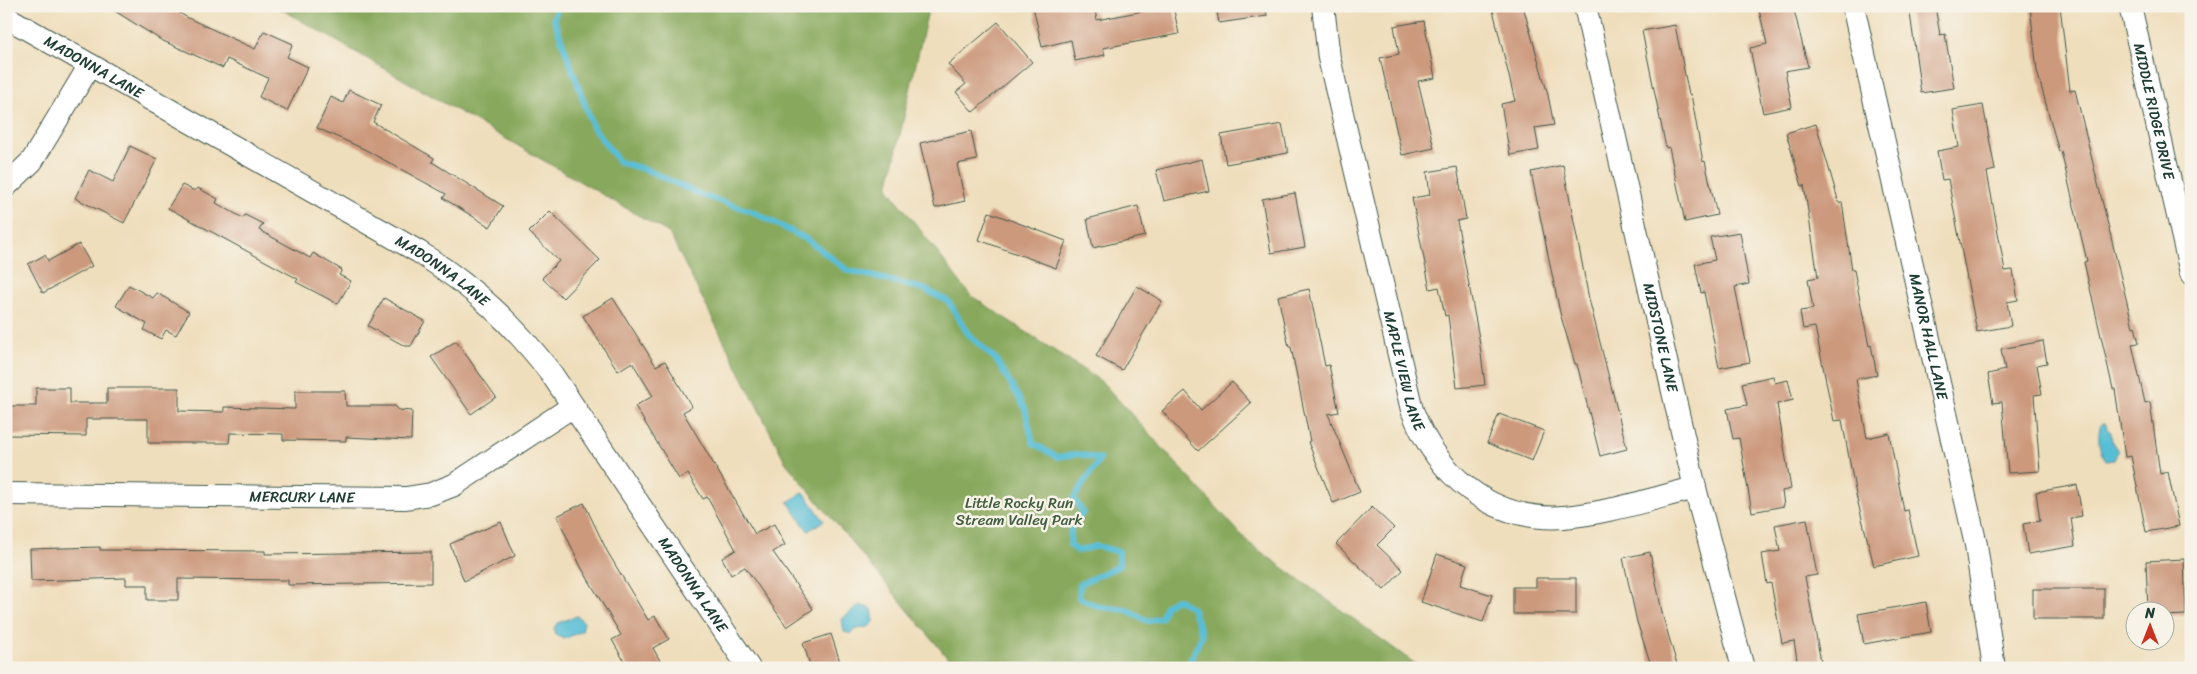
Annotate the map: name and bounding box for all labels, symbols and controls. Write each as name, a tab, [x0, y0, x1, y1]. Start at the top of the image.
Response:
street label: MADONNA LANE	[39, 28, 150, 107]
street label: MIDDLE RIDGE DRIVE	[2126, 40, 2183, 184]
street label: MADONNA LANE	[390, 228, 497, 314]
street label: MANOR HALL LANE	[1901, 271, 1956, 404]
street label: MIDSTONE LANE	[1636, 280, 1686, 396]
street label: MAPLE VIEW LANE	[1376, 308, 1433, 437]
street label: MERCURY LANE	[249, 483, 356, 511]
park label: Little Rocky Run Stream Valley Park	[956, 490, 1082, 533]
street label: MADONNA LANE	[651, 531, 736, 639]
text: N	[2144, 601, 2155, 626]
north arrow	[2124, 602, 2174, 652]

